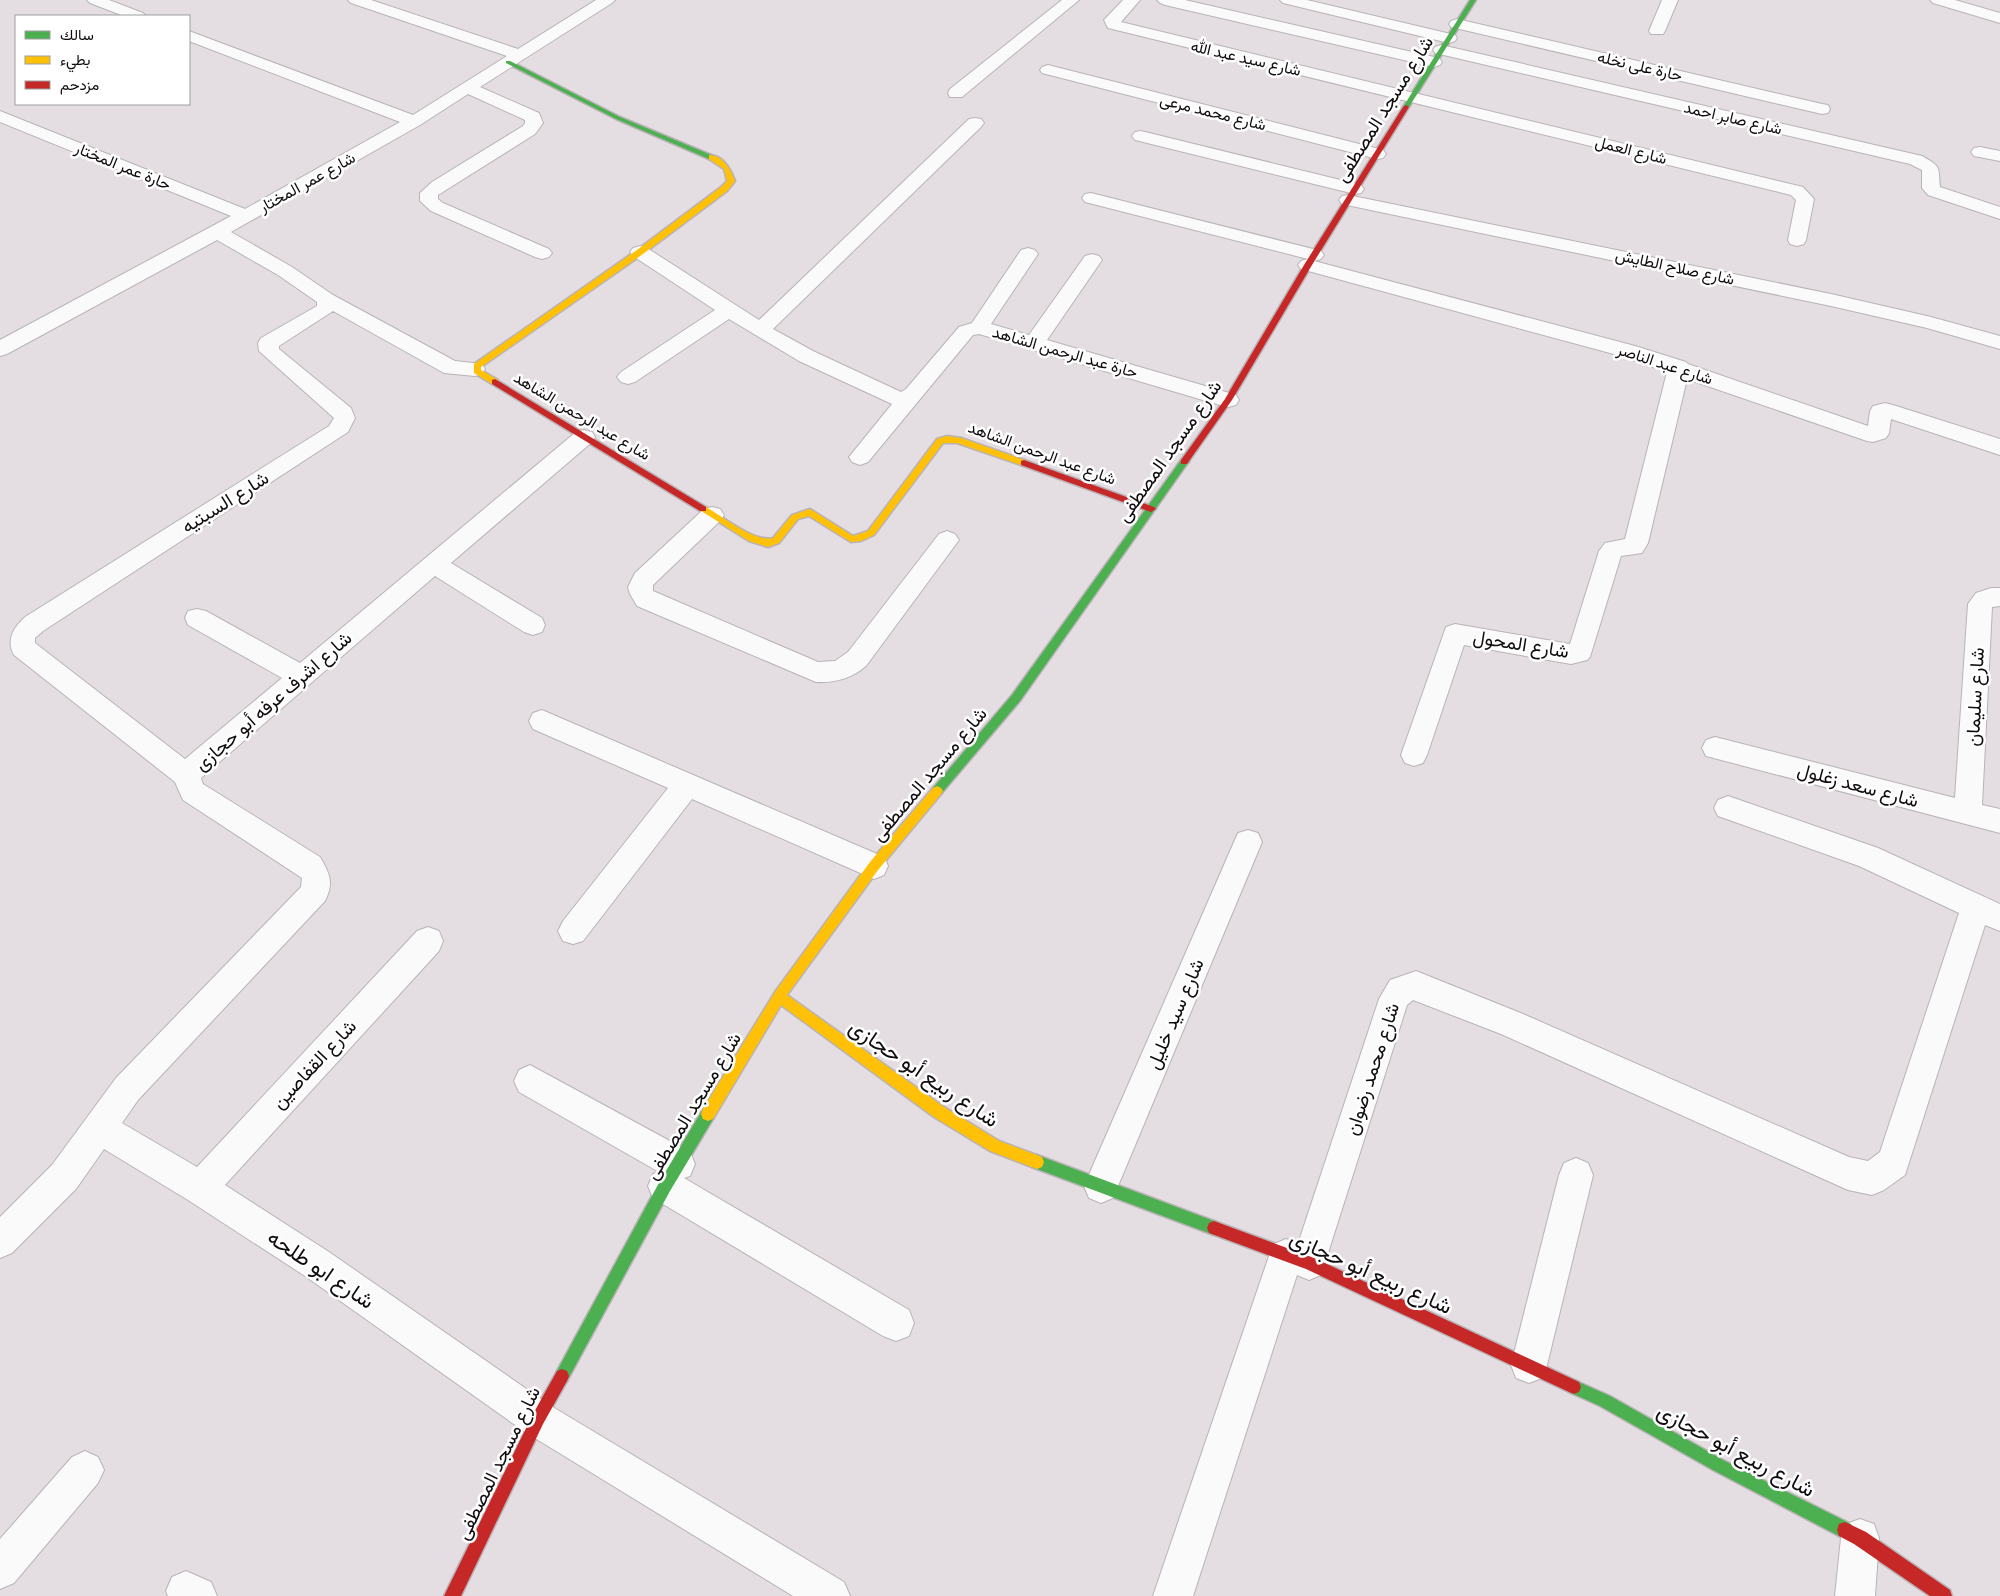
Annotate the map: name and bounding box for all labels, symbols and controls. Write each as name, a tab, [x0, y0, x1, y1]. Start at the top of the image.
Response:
legend	[15, 15, 190, 105]
text: سالك	[60, 26, 94, 44]
street label: شارع مسجد المصطفى	[1330, 32, 1439, 187]
street label: شارع سيد عبد الله	[1189, 36, 1303, 82]
street label: حارة على نخله	[1595, 47, 1685, 86]
text: بطيء	[60, 51, 90, 73]
text: مزدحم	[60, 76, 99, 95]
street label: شارع محمد مرعى	[1157, 90, 1268, 136]
street label: شارع صابر احمد	[1682, 97, 1784, 140]
street label: شارع العمل	[1593, 132, 1669, 170]
street label: حارة عمر المختار	[71, 138, 174, 195]
street label: شارع عمر المختار	[255, 148, 360, 219]
street label: شارع صلاح الطايش	[1613, 245, 1736, 291]
street label: حارة عبد الرحمن الشاهد	[990, 322, 1140, 383]
street label: شارع عبد الناصر	[1613, 339, 1715, 390]
street label: شارع عبد الرحمن الشاهد	[509, 368, 654, 466]
street label: شارع مسجد المصطفى	[1111, 376, 1227, 527]
street label: شارع عبد الرحمن الشاهد	[965, 417, 1118, 490]
street label: شارع السبتيه	[177, 466, 273, 539]
street label: شارع المحول	[1471, 625, 1571, 664]
street label: شارع اشرف عرفه أبو حجازى	[190, 626, 357, 776]
street label: شارع سليمان	[1961, 647, 1990, 747]
street label: شارع مسجد المصطفى	[866, 702, 993, 846]
street label: شارع سعد زغلول	[1795, 758, 1921, 813]
street label: شارع سيد خليل	[1141, 955, 1210, 1073]
street label: شارع محمد رضوان	[1340, 1000, 1405, 1138]
street label: شارع ربيع أبو حجازى	[843, 1013, 1004, 1134]
street label: شارع القفاصين	[267, 1015, 362, 1114]
street label: شارع مسجد المصطفى	[640, 1028, 747, 1184]
street label: شارع ابو طلحه	[262, 1223, 380, 1316]
street label: شارع ربيع أبو حجازى	[1285, 1224, 1456, 1321]
street label: شارع مسجد المصطفى	[451, 1383, 546, 1544]
street label: شارع ربيع أبو حجازى	[1652, 1397, 1820, 1504]

